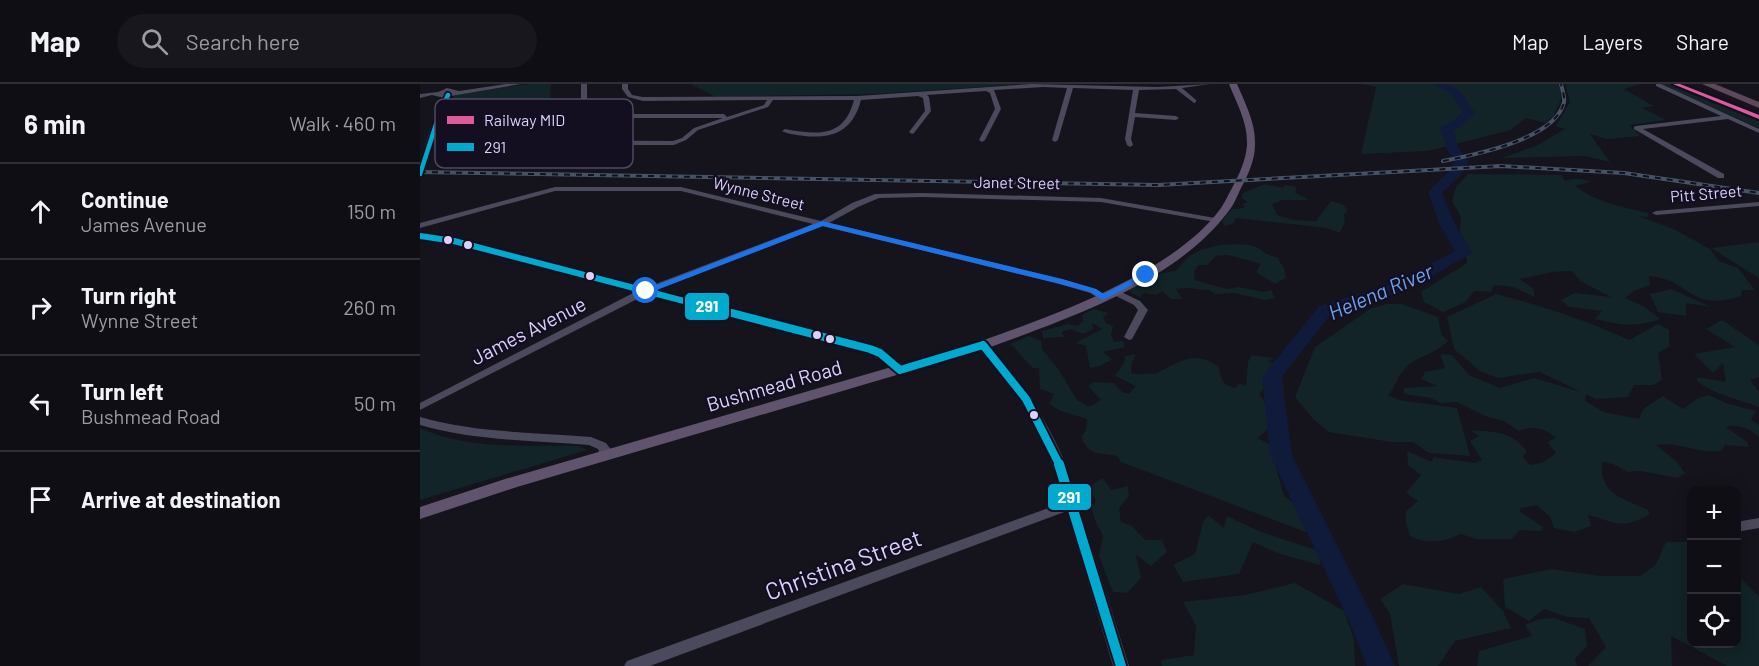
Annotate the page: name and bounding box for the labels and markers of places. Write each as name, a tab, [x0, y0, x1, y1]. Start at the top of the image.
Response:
unlabelled marker	[442, 234, 454, 246]
unlabelled marker	[462, 239, 474, 251]
unlabelled marker	[584, 270, 596, 282]
unlabelled marker	[811, 329, 823, 341]
unlabelled marker	[824, 333, 836, 345]
unlabelled marker	[1028, 409, 1040, 421]

